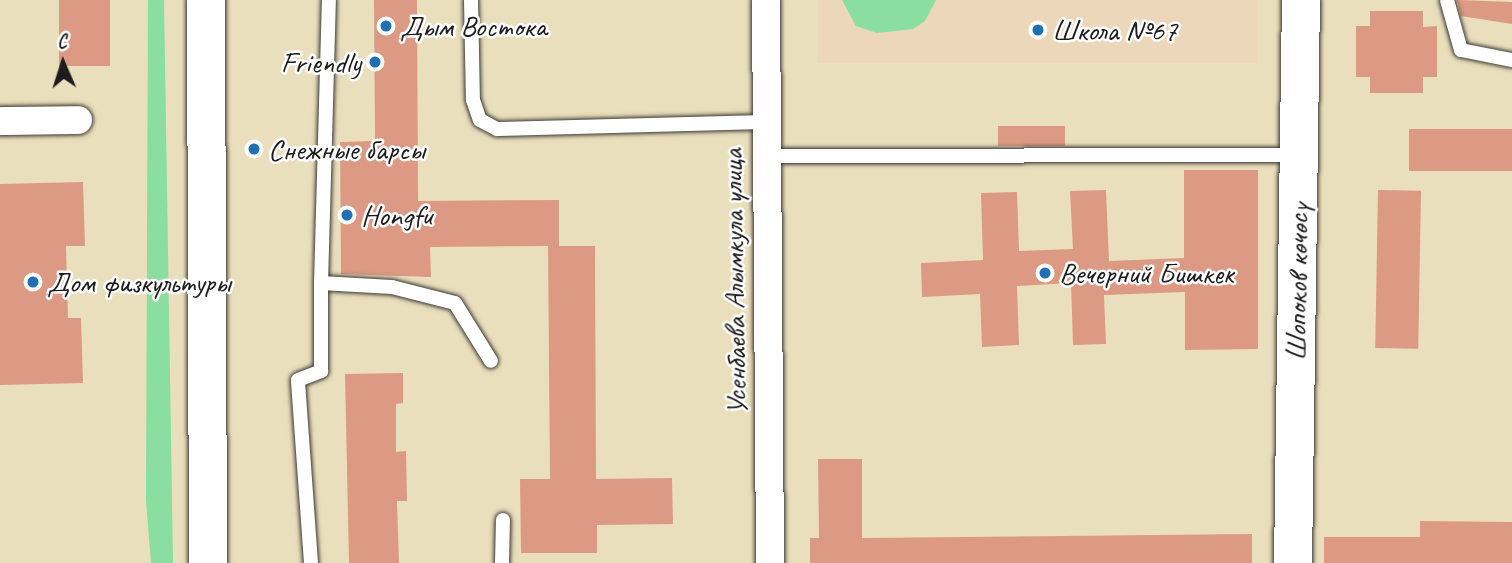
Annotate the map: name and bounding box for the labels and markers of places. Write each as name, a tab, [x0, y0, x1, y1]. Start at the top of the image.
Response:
place label: Дым Востока	[400, 8, 550, 44]
place label: Школа №67	[1052, 12, 1177, 48]
marker: Дым Востока	[378, 18, 394, 34]
marker: Школа №67	[1030, 22, 1046, 38]
place label: Friendly	[281, 44, 361, 80]
marker: Friendly	[367, 54, 383, 70]
place label: Снежные барсы	[268, 131, 426, 167]
marker: Снежные барсы	[246, 141, 262, 157]
place label: Hongfu	[361, 197, 432, 233]
marker: Hongfu	[339, 207, 355, 223]
place label: Вечерний Бишкек	[1059, 255, 1234, 291]
place label: Дом физкультуры	[47, 264, 231, 300]
marker: Вечерний Бишкек	[1037, 265, 1053, 281]
marker: Дом физкультуры	[25, 274, 41, 290]

